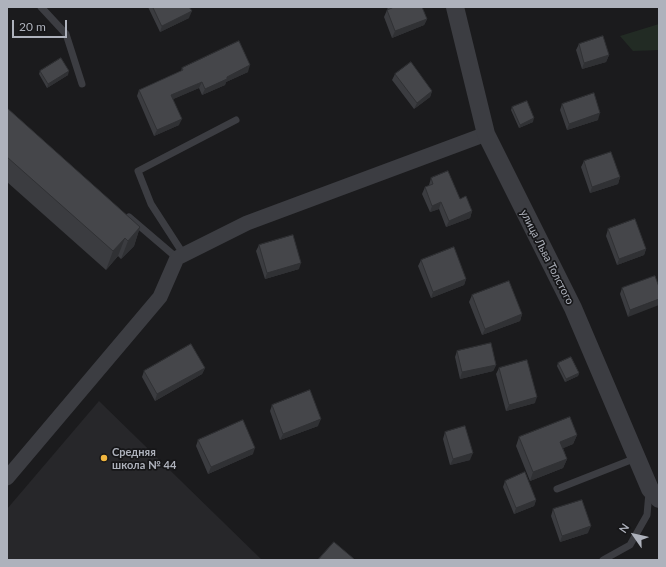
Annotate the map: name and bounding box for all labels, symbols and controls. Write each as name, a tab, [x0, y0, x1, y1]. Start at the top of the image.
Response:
scale bar	[14, 12, 69, 38]
text: 20 m	[19, 19, 46, 34]
street label: улица Льва Толстого	[517, 207, 577, 307]
place label: Средняя школа № 44	[112, 445, 176, 471]
marker: Средняя школа № 44	[99, 453, 109, 463]
north arrow	[614, 515, 654, 555]
text: N	[616, 521, 631, 535]

